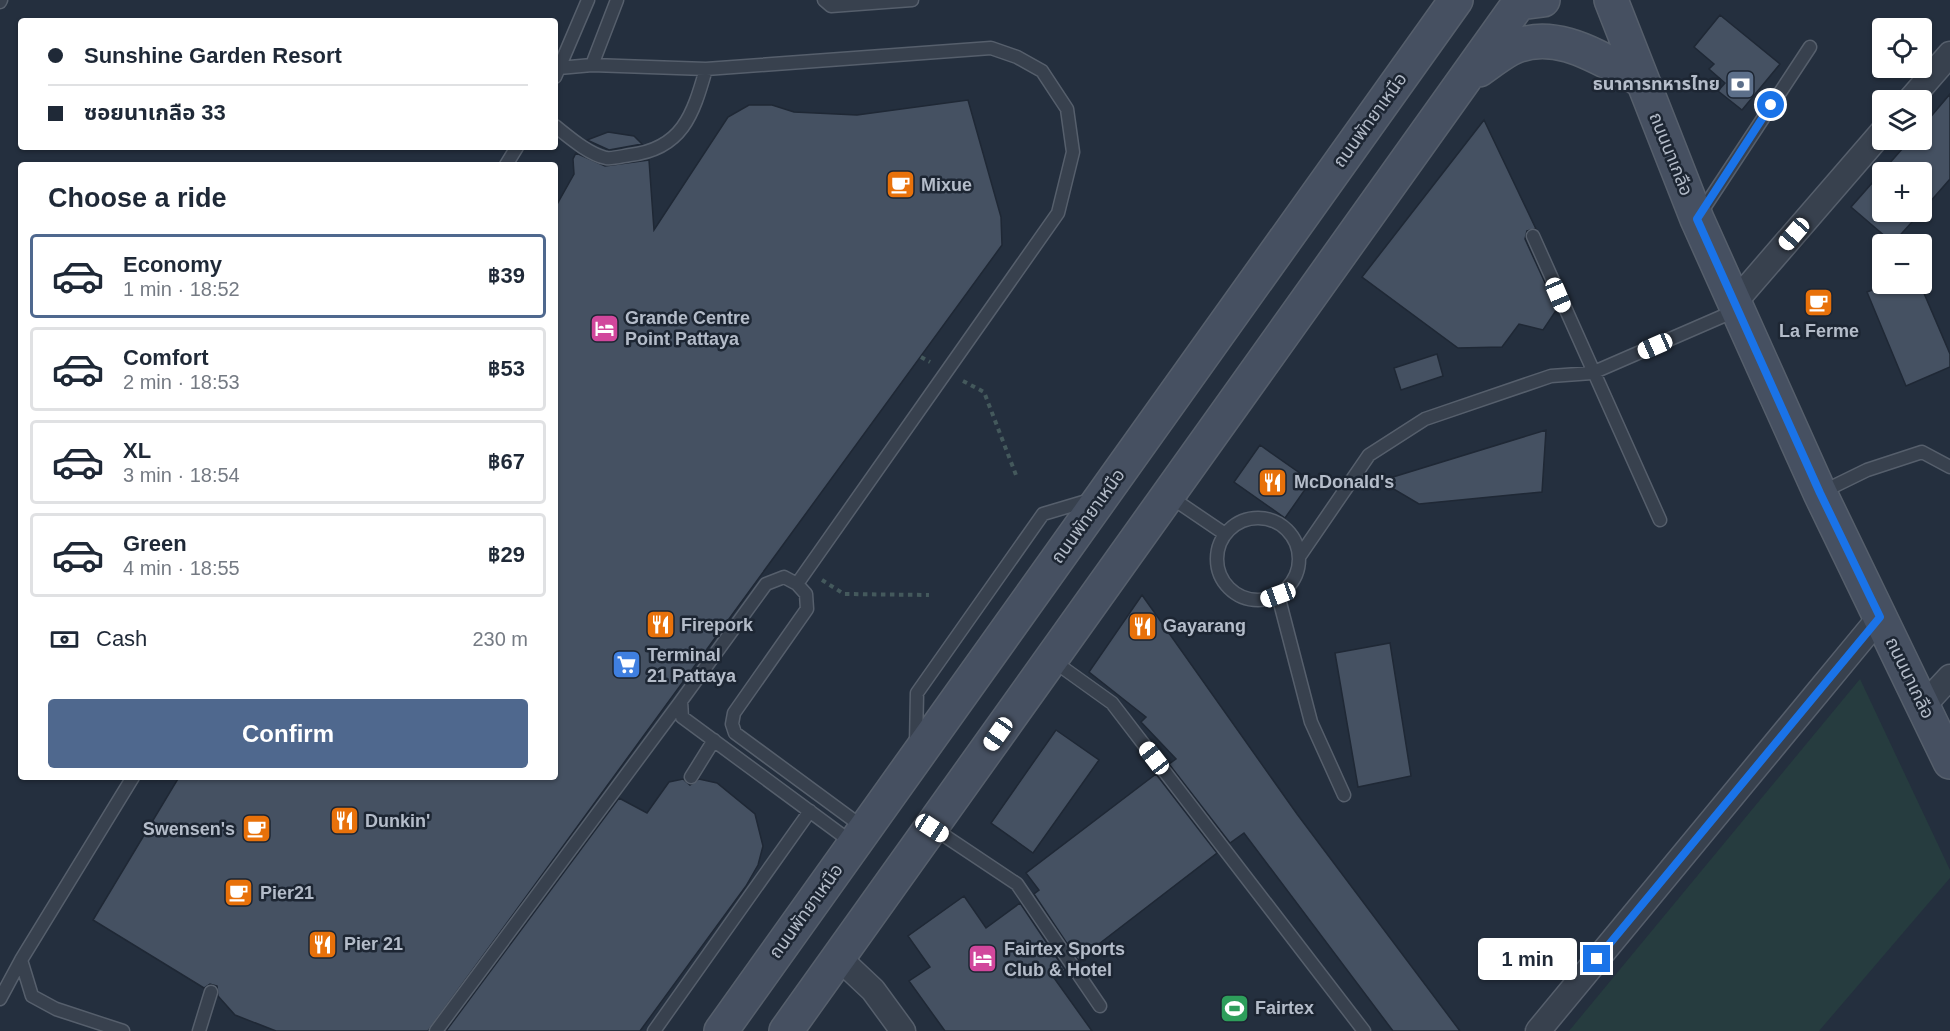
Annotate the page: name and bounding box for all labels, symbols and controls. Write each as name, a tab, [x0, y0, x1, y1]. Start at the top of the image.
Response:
map controls	[1872, 18, 1932, 294]
button: locate	[1872, 18, 1932, 78]
text: Sunshine Garden Resort	[84, 43, 342, 68]
bank icon: ธนาคารทหารไทย	[1725, 68, 1757, 100]
street label: ถนนพัทยาเหนือ	[1329, 69, 1411, 171]
place label: ธนาคารทหารไทย	[1593, 74, 1720, 94]
button: layers	[1872, 90, 1932, 150]
route start	[1757, 91, 1784, 118]
text: ซอยนาเกลือ 33	[84, 100, 226, 125]
street label: ถนนนาเกลือ	[1645, 109, 1697, 199]
button: +	[1872, 162, 1932, 222]
cafe icon: Mixue	[884, 169, 916, 201]
place label: Mixue	[921, 175, 972, 195]
text: Choose a ride	[48, 183, 227, 213]
car	[1775, 215, 1813, 253]
button: −	[1872, 234, 1932, 294]
icon: car	[51, 249, 105, 303]
text: Economy	[123, 252, 222, 277]
text: ฿39	[488, 263, 525, 288]
car	[1543, 275, 1573, 315]
text: 1 min · 18:52	[123, 278, 240, 300]
cafe icon: La Ferme	[1803, 286, 1835, 318]
place label: Grande Centre Point Pattaya	[625, 308, 750, 349]
hotel icon: Grande Centre Point Pattaya	[588, 312, 620, 344]
place label: La Ferme	[1779, 321, 1859, 341]
car	[1635, 330, 1675, 362]
icon: car	[51, 342, 105, 396]
text: Comfort	[123, 345, 209, 370]
text: ฿53	[488, 356, 525, 381]
text: 2 min · 18:53	[123, 371, 240, 393]
icon: car	[51, 435, 105, 489]
text: XL	[123, 438, 151, 463]
text: ฿67	[488, 449, 525, 474]
text: 3 min · 18:54	[123, 464, 240, 486]
street label: ถนนพัทยาเหนือ	[1047, 465, 1129, 567]
restaurant icon: McDonald's	[1257, 466, 1289, 498]
place label: McDonald's	[1294, 472, 1394, 492]
icon: car	[51, 528, 105, 582]
text: Green	[123, 531, 187, 556]
text: ฿29	[488, 542, 525, 567]
text: 4 min · 18:55	[123, 557, 240, 579]
car	[1258, 580, 1298, 610]
restaurant icon: Firepork	[644, 609, 676, 641]
restaurant icon: Gayarang	[1126, 610, 1158, 642]
place label: Firepork	[681, 615, 754, 635]
place label: Gayarang	[1163, 616, 1246, 636]
icon: cash	[48, 623, 81, 656]
text: Cash	[96, 626, 147, 651]
text: 230 m	[472, 628, 528, 650]
street label: ถนนนาเกลือ	[1882, 634, 1938, 722]
place label: Terminal 21 Pattaya	[647, 645, 737, 686]
supermarket icon: Terminal 21 Pattaya	[610, 649, 642, 681]
button: Confirm	[48, 699, 528, 768]
car	[980, 714, 1016, 754]
car	[1136, 738, 1172, 778]
restaurant icon: Dunkin'	[328, 805, 360, 837]
place label: Dunkin'	[365, 811, 430, 831]
car	[912, 811, 952, 845]
cafe icon: Swensen's	[240, 813, 272, 845]
place label: Swensen's	[143, 819, 235, 839]
street label: ถนนพัทยาเหนือ	[765, 860, 847, 962]
cafe icon: Pier21	[223, 877, 255, 909]
place label: Pier21	[260, 883, 314, 903]
restaurant icon: Pier 21	[307, 928, 339, 960]
place label: Pier 21	[344, 934, 403, 954]
callout: 1 min	[1477, 938, 1576, 980]
place label: Fairtex Sports Club & Hotel	[1004, 939, 1125, 980]
hotel icon: Fairtex Sports Club & Hotel	[967, 943, 999, 975]
route end	[1583, 945, 1610, 972]
text: 1 min	[1501, 948, 1554, 970]
sports icon: Fairtex	[1218, 992, 1250, 1024]
place label: Fairtex	[1255, 998, 1314, 1018]

